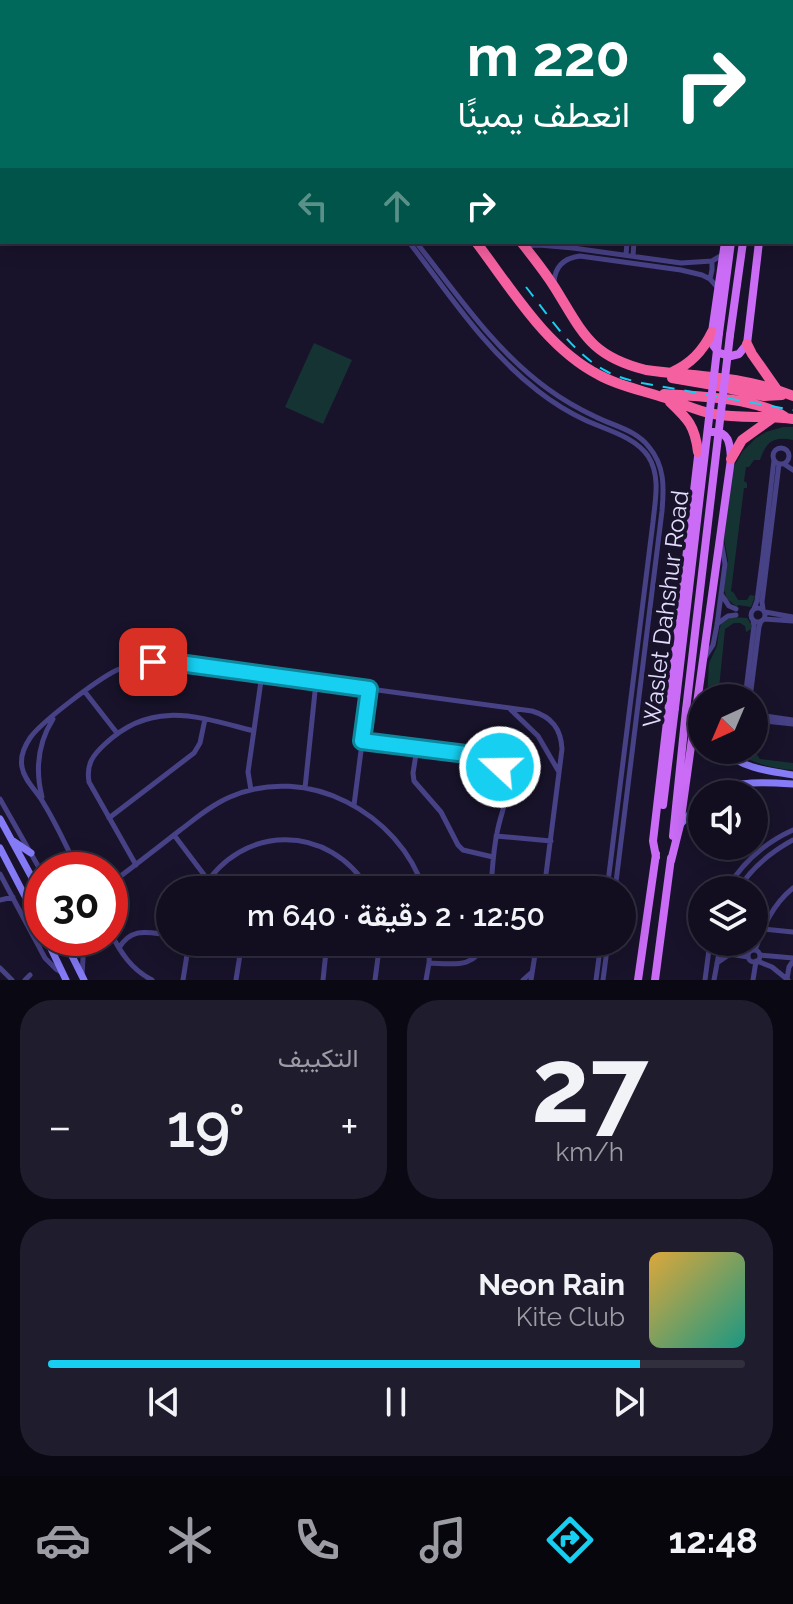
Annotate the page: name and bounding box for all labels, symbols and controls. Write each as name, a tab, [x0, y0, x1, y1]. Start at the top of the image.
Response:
text: 220 m	[467, 23, 630, 89]
icon: right	[658, 32, 762, 136]
text: انعطف يمينًا	[457, 93, 630, 135]
icon: left	[291, 184, 335, 228]
icon: ahead	[375, 184, 419, 228]
icon: right	[459, 184, 503, 228]
street label: Waslet Dahshur Road	[637, 489, 694, 729]
pin	[119, 628, 187, 696]
icon: arrive	[131, 640, 175, 684]
north arrow	[688, 684, 768, 764]
map controls	[688, 684, 768, 956]
position arrow	[458, 725, 542, 809]
button: sound	[688, 780, 768, 860]
speed limit sign: 30	[24, 852, 128, 956]
button: layers	[688, 876, 768, 956]
text: 12:50 · 2 دقيقة · 640 m	[247, 898, 545, 933]
text: 27	[531, 1024, 648, 1146]
text: التكييف	[278, 1043, 359, 1073]
text: 19°	[167, 1091, 245, 1161]
text: −	[48, 1101, 72, 1152]
text: +	[340, 1101, 359, 1152]
text: km/h	[555, 1137, 624, 1167]
text: Neon Rain	[478, 1267, 625, 1302]
text: Kite Club	[516, 1302, 625, 1332]
icon: previous	[142, 1380, 186, 1424]
icon: pause	[374, 1380, 418, 1424]
icon: next	[607, 1380, 651, 1424]
icon: car	[35, 1512, 91, 1568]
icon: climate	[162, 1512, 218, 1568]
icon: phone	[289, 1512, 345, 1568]
icon: music	[415, 1512, 471, 1568]
icon: directions	[542, 1512, 598, 1568]
text: 12:48	[668, 1519, 758, 1561]

